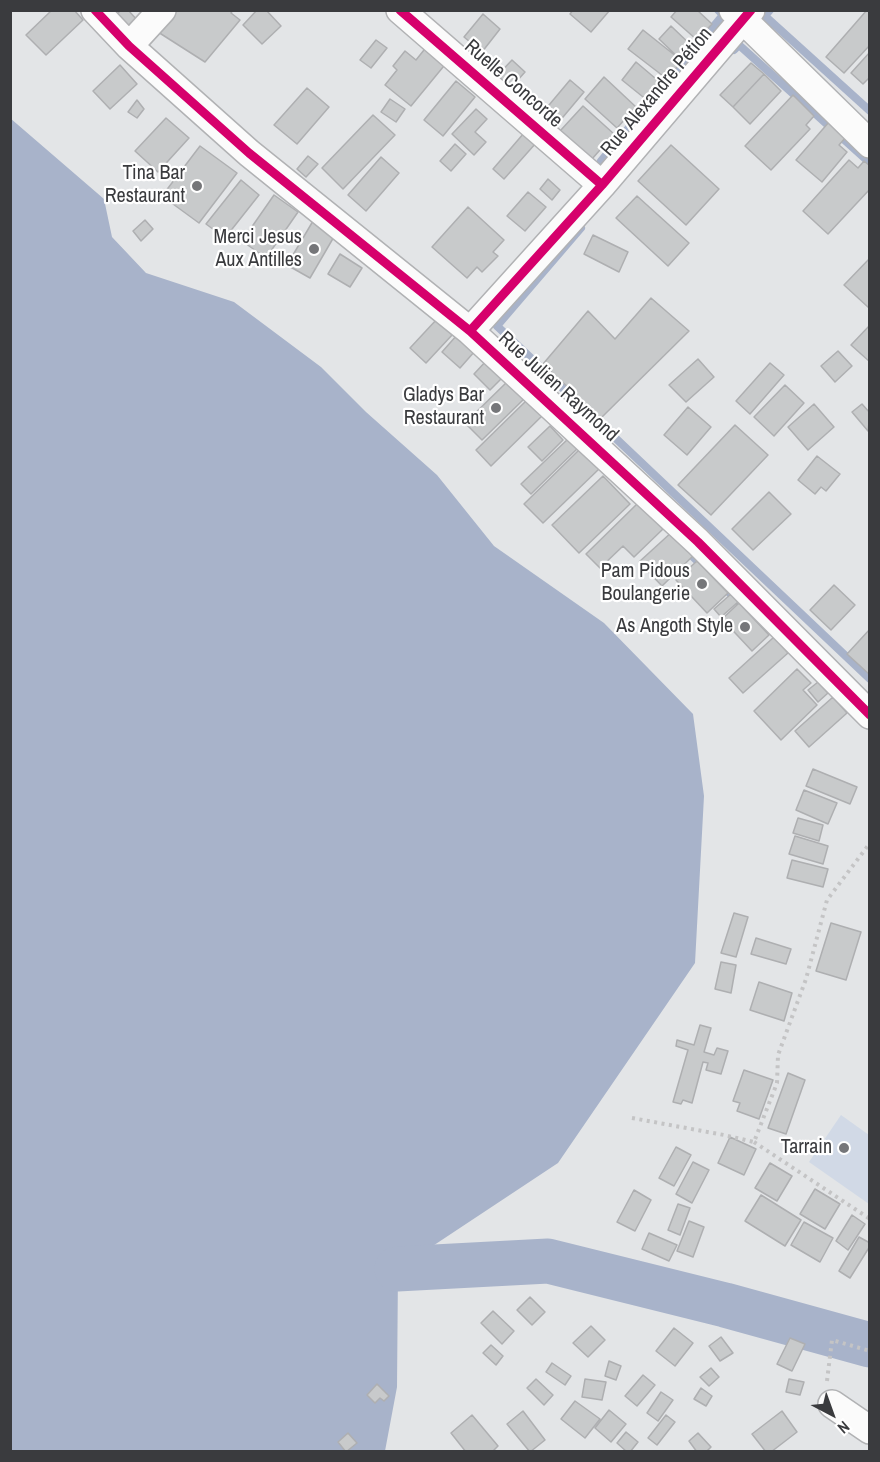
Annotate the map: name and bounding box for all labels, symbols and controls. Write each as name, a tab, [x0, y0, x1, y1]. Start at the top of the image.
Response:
street label: Rue Alexandre Pétion	[596, 23, 718, 161]
street label: Ruelle Concorde	[459, 35, 567, 133]
place label: Tina Bar Restaurant	[105, 162, 185, 209]
marker: Tina Bar Restaurant	[190, 179, 204, 193]
place label: Merci Jesus Aux Antilles	[214, 226, 302, 273]
marker: Merci Jesus Aux Antilles	[307, 242, 321, 256]
street label: Rue Julien Raymond	[493, 327, 623, 447]
place label: Gladys Bar Restaurant	[403, 384, 484, 431]
marker: Gladys Bar Restaurant	[489, 401, 503, 415]
place label: Pam Pidous Boulangerie	[601, 560, 690, 607]
marker: Pam Pidous Boulangerie	[695, 577, 709, 591]
place label: As Angoth Style	[616, 615, 733, 639]
marker: As Angoth Style	[738, 620, 752, 634]
place label: Tarrain	[781, 1136, 832, 1160]
marker: Tarrain	[837, 1141, 851, 1155]
north arrow	[802, 1384, 862, 1444]
text: N	[833, 1416, 855, 1439]

